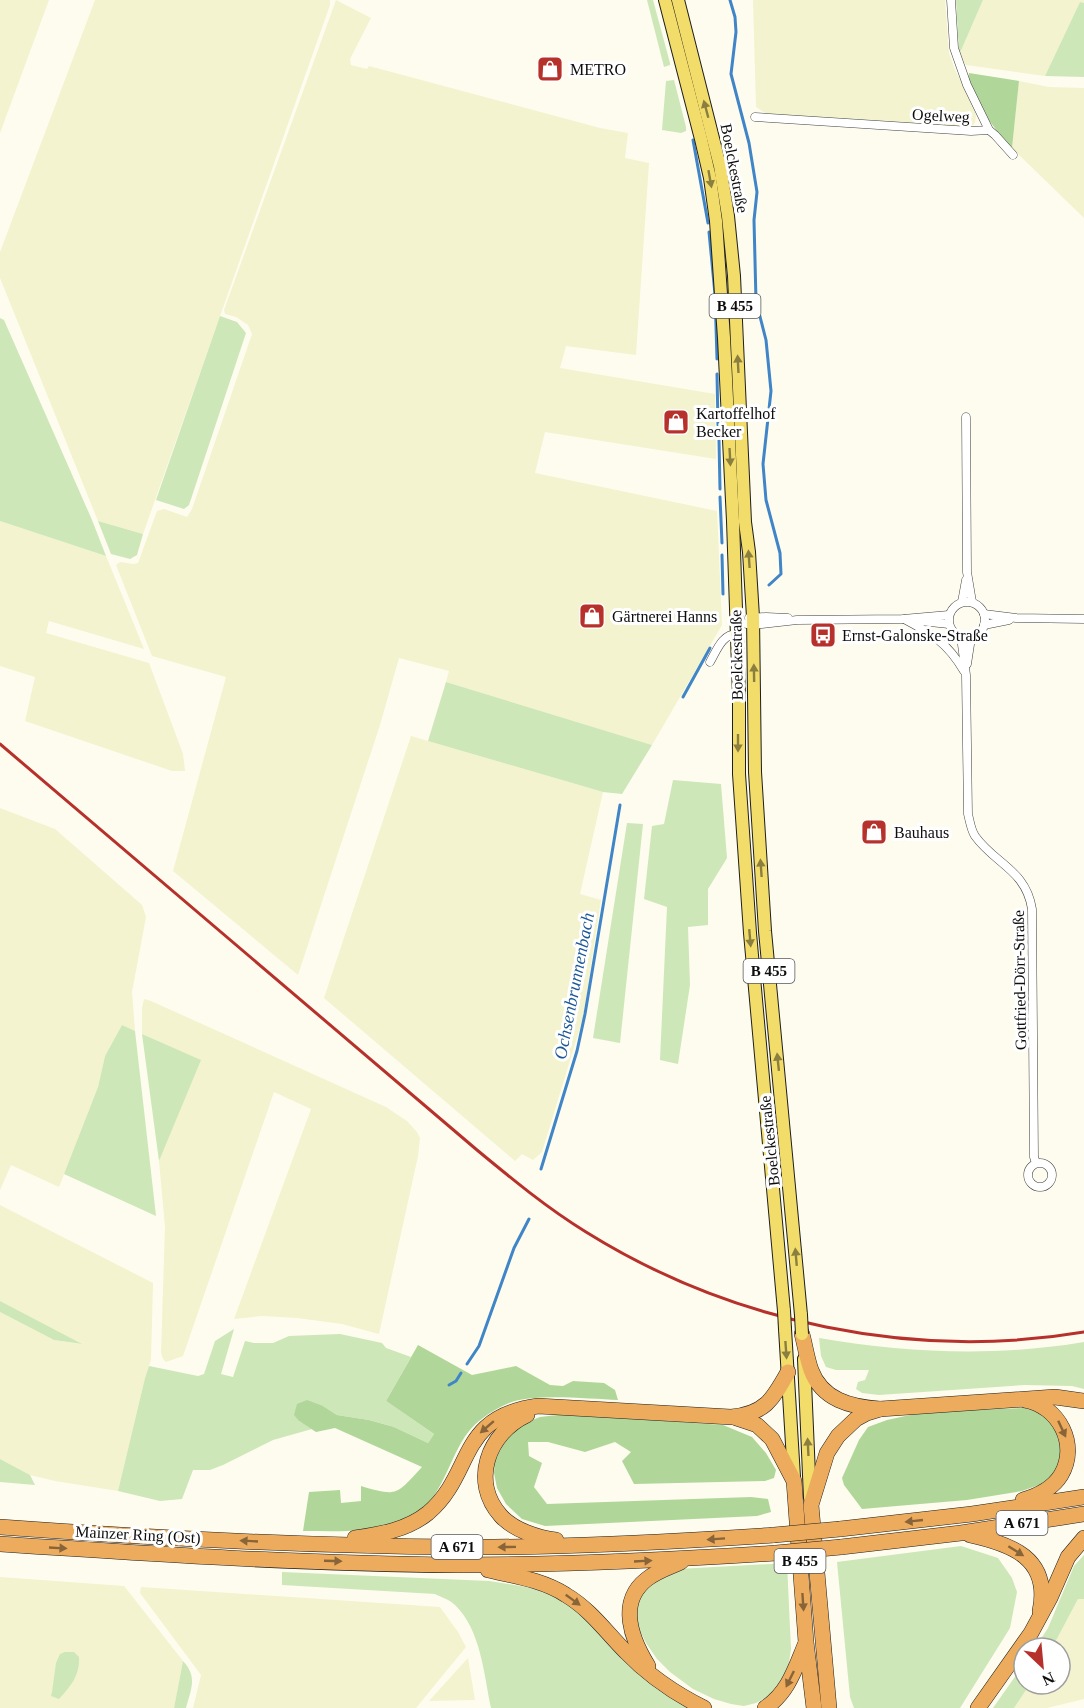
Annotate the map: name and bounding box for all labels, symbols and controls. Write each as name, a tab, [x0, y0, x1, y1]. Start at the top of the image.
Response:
shop icon: METRO	[535, 54, 565, 84]
place label: METRO	[570, 61, 626, 78]
one-way arrow	[701, 100, 711, 118]
street label: Ogelweg	[912, 105, 970, 126]
street label: Boelckestraße	[718, 122, 751, 214]
one-way arrow	[706, 170, 715, 189]
road number: B 455	[710, 294, 760, 318]
one-way arrow	[733, 355, 743, 374]
place label: Kartoffelhof Becker	[696, 405, 776, 440]
shop icon: Kartoffelhof Becker	[661, 407, 691, 437]
one-way arrow	[725, 447, 734, 466]
one-way arrow	[745, 550, 754, 569]
shop icon: Gärtnerei Hanns	[577, 601, 607, 631]
place label: Gärtnerei Hanns	[612, 608, 717, 625]
street label: Boelckestraße	[727, 610, 746, 700]
bus stop icon: Ernst-Galonske-Straße	[808, 620, 838, 650]
place label: Ernst-Galonske-Straße	[842, 627, 988, 644]
one-way arrow	[749, 664, 759, 683]
one-way arrow	[733, 734, 743, 753]
shop icon: Bauhaus	[859, 817, 889, 847]
place label: Bauhaus	[894, 824, 949, 841]
one-way arrow	[756, 859, 766, 878]
street label: Gottfried-Dörr-Straße	[1010, 910, 1029, 1050]
water label: Ochsenbrunnenbach	[550, 911, 598, 1061]
one-way arrow	[745, 928, 755, 947]
road number: B 455	[744, 959, 794, 983]
one-way arrow	[773, 1053, 782, 1072]
street label: Boelckestraße	[756, 1095, 783, 1187]
one-way arrow	[791, 1247, 801, 1266]
one-way arrow	[781, 1341, 791, 1360]
one-way arrow	[479, 1421, 495, 1434]
one-way arrow	[1058, 1421, 1067, 1438]
one-way arrow	[803, 1437, 812, 1456]
road number: A 671	[996, 1511, 1048, 1535]
one-way arrow	[904, 1516, 923, 1525]
street label: Mainzer Ring (Ost)	[75, 1523, 201, 1547]
one-way arrow	[706, 1534, 725, 1544]
road number: A 671	[432, 1535, 482, 1559]
one-way arrow	[240, 1536, 259, 1545]
one-way arrow	[497, 1542, 516, 1551]
one-way arrow	[49, 1543, 68, 1552]
one-way arrow	[1008, 1545, 1024, 1556]
road number: B 455	[774, 1549, 826, 1573]
one-way arrow	[324, 1556, 343, 1566]
one-way arrow	[633, 1556, 652, 1565]
one-way arrow	[798, 1593, 808, 1612]
one-way arrow	[565, 1594, 581, 1606]
north arrow	[1012, 1636, 1072, 1696]
text: N	[1039, 1669, 1057, 1689]
one-way arrow	[786, 1670, 795, 1687]

